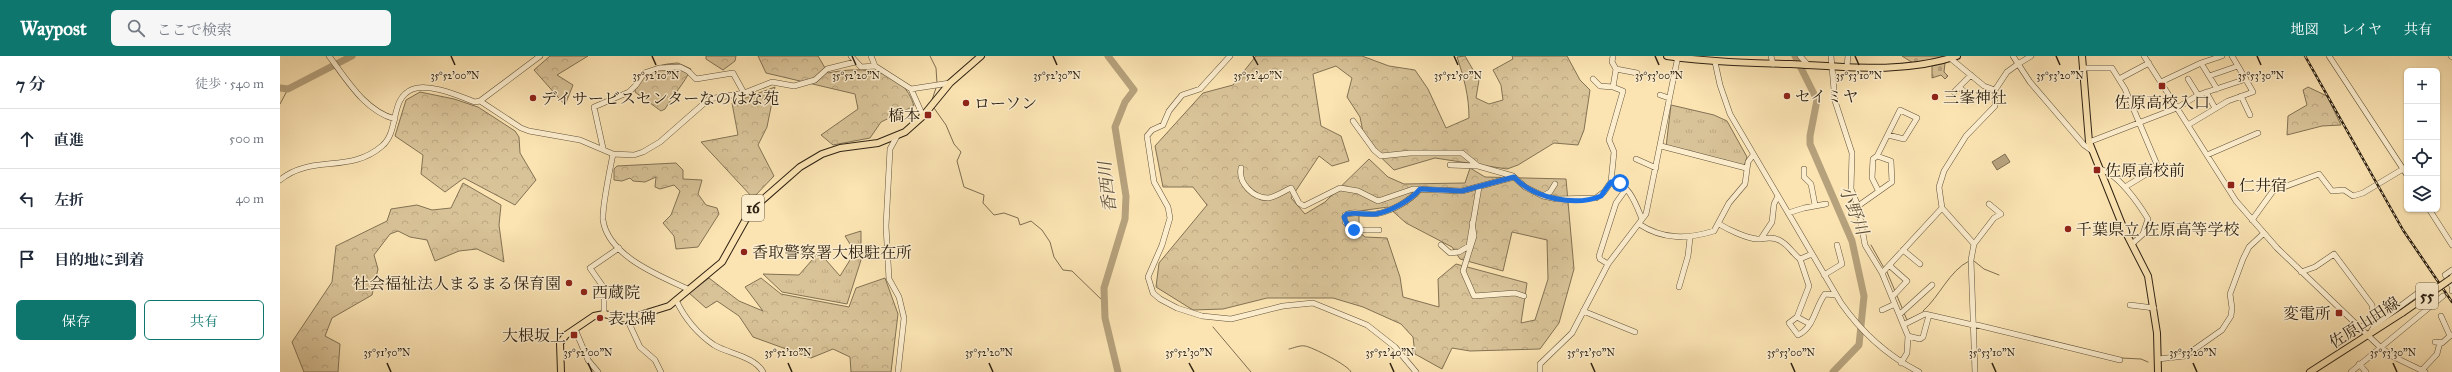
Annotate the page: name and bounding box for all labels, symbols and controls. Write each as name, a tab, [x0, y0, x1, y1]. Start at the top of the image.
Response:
search box	[111, 10, 391, 46]
text: Waypost	[20, 17, 87, 40]
icon: search	[125, 17, 147, 39]
text: ここで検索	[157, 21, 232, 39]
text: 地図	[2291, 21, 2319, 38]
text: レイヤ	[2341, 21, 2382, 38]
text: 共有	[2404, 21, 2432, 38]
map controls	[2404, 68, 2440, 212]
button: +	[2404, 68, 2440, 104]
text: 35°52'00"N	[430, 70, 480, 82]
text: 35°52'10"N	[632, 70, 680, 82]
text: 35°52'20"N	[832, 70, 881, 82]
text: 35°52'30"N	[1033, 70, 1081, 82]
text: 35°52'40"N	[1234, 70, 1283, 82]
text: 35°52'50"N	[1434, 70, 1482, 82]
text: 35°53'00"N	[1635, 70, 1684, 82]
text: 35°53'10"N	[1836, 70, 1883, 82]
text: 35°53'20"N	[2036, 70, 2084, 82]
text: 35°53'30"N	[2238, 70, 2285, 82]
text: 7 分	[16, 74, 46, 95]
text: 徒歩 · 540 m	[195, 76, 264, 92]
marker: 佐原高校入口	[2157, 81, 2167, 91]
place label: セイミヤ	[1795, 87, 1859, 106]
place label: 三峯神社	[1943, 88, 2007, 107]
place label: デイサービスセンターなのはな苑	[541, 89, 779, 108]
marker: セイミヤ	[1782, 91, 1792, 101]
marker: 三峯神社	[1930, 92, 1940, 102]
marker: デイサービスセンターなのはな苑	[528, 93, 538, 103]
place label: 佐原高校入口	[2114, 93, 2210, 112]
place label: ローソン	[974, 94, 1037, 113]
marker: ローソン	[961, 98, 971, 108]
button: −	[2404, 104, 2440, 140]
place label: 橋本	[888, 106, 920, 125]
marker: 橋本	[923, 110, 933, 120]
icon: ahead	[16, 128, 38, 150]
text: 直進	[54, 131, 84, 149]
text: 500 m	[229, 131, 264, 147]
button: locate	[2404, 140, 2440, 176]
water label: 香西川	[1094, 159, 1121, 213]
place label: 佐原高校前	[2105, 161, 2185, 180]
marker: 佐原高校前	[2092, 165, 2102, 175]
route start	[1611, 174, 1629, 192]
place label: 仁井宿	[2239, 176, 2287, 195]
button: layers	[2404, 176, 2440, 212]
marker: 仁井宿	[2226, 180, 2236, 190]
water label: 小野川	[1834, 183, 1874, 240]
icon: left	[16, 188, 38, 210]
text: 左折	[54, 191, 84, 209]
text: 40 m	[235, 191, 264, 207]
road number: 16	[742, 195, 764, 221]
place label: 千葉県立 佐原高等学校	[2076, 220, 2239, 239]
route end	[1345, 221, 1363, 239]
marker: 千葉県立 佐原高等学校	[2063, 224, 2073, 234]
place label: 香取警察署大根駐在所	[752, 243, 912, 262]
marker: 香取警察署大根駐在所	[739, 247, 749, 257]
icon: arrive	[16, 248, 38, 270]
text: 目的地に到着	[54, 251, 144, 269]
place label: 社会福祉法人まるまる保育園	[353, 274, 561, 293]
marker: 社会福祉法人まるまる保育園	[564, 278, 574, 288]
place label: 西蔵院	[592, 283, 640, 302]
road number: 55	[2416, 283, 2438, 309]
marker: 西蔵院	[579, 287, 589, 297]
street label: 佐原山田線	[2326, 293, 2403, 352]
button: 保存	[16, 300, 136, 340]
button: 共有	[144, 300, 264, 340]
place label: 変電所	[2283, 304, 2331, 323]
marker: 変電所	[2334, 308, 2344, 318]
place label: 表忠碑	[608, 309, 656, 328]
marker: 表忠碑	[595, 313, 605, 323]
place label: 大根坂上	[502, 326, 566, 345]
marker: 大根坂上	[569, 330, 579, 340]
text: 35°51'50"N	[364, 347, 411, 359]
text: 35°52'00"N	[563, 347, 613, 359]
text: 35°52'10"N	[764, 347, 812, 359]
text: 35°52'20"N	[965, 347, 1014, 359]
text: 35°52'30"N	[1165, 347, 1213, 359]
text: 35°52'40"N	[1366, 347, 1415, 359]
text: 35°52'50"N	[1567, 347, 1615, 359]
text: 35°53'00"N	[1767, 347, 1816, 359]
text: 35°53'10"N	[1969, 347, 2016, 359]
text: 35°53'20"N	[2169, 347, 2217, 359]
text: 35°53'30"N	[2370, 347, 2417, 359]

